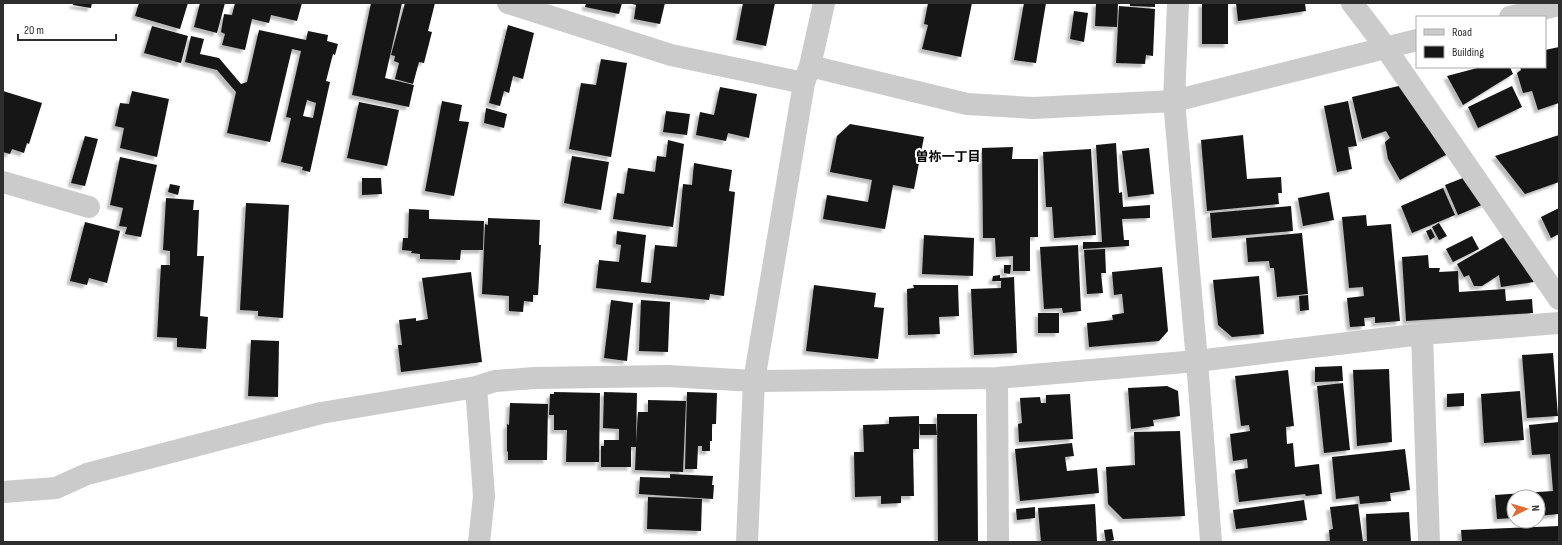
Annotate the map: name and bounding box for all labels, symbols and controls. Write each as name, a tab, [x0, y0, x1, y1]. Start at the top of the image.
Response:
scale bar	[18, 16, 116, 42]
legend	[1416, 16, 1546, 68]
text: 20 m	[24, 23, 44, 38]
text: Road	[1452, 25, 1472, 40]
text: Building	[1452, 45, 1484, 60]
district label: 曽祢一丁目	[915, 149, 981, 165]
north arrow	[1506, 489, 1546, 529]
text: N	[1529, 505, 1542, 512]

